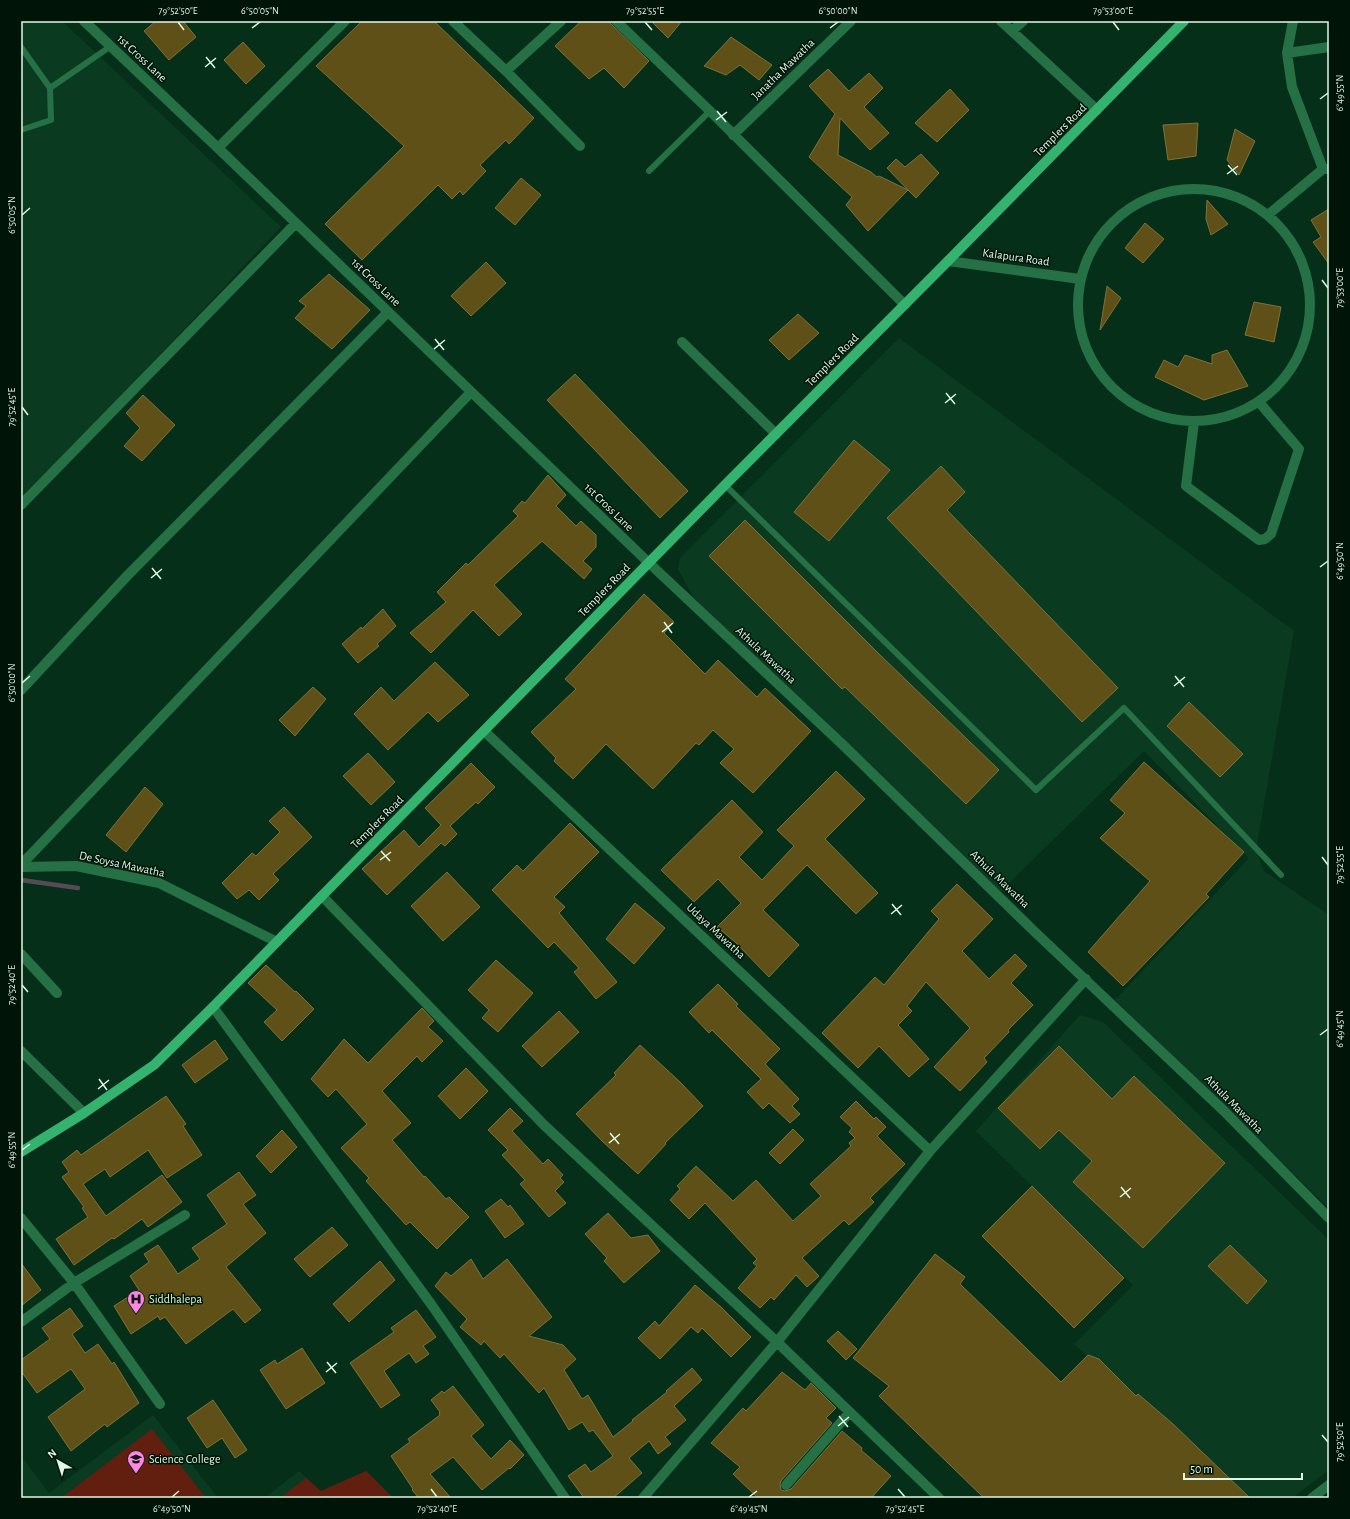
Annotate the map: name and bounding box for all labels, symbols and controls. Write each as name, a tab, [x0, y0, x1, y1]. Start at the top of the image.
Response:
text: 79°52'50"E	[158, 6, 198, 16]
text: 6°50'05"N	[241, 6, 279, 16]
text: 79°52'55"E	[626, 6, 664, 16]
text: 6°50'00"N	[819, 6, 857, 16]
text: 79°53'00"E	[1093, 6, 1133, 16]
street label: 1st Cross Lane	[115, 32, 169, 84]
street label: Janatha Mawatha	[749, 36, 817, 102]
text: 6°49'55"N	[1335, 75, 1345, 111]
street label: Templers Road	[1031, 101, 1089, 159]
text: 6°50'05"N	[7, 196, 17, 234]
street label: Kalapura Road	[982, 246, 1050, 268]
street label: 1st Cross Lane	[349, 256, 403, 308]
text: 79°53'00"E	[1335, 268, 1345, 308]
street label: Templers Road	[803, 331, 861, 389]
text: 79°52'45"E	[7, 387, 17, 426]
street label: 1st Cross Lane	[582, 481, 636, 533]
text: 6°49'50"N	[1335, 542, 1345, 580]
street label: Templers Road	[576, 561, 632, 619]
street label: Athula Mawatha	[734, 624, 799, 686]
text: 6°50'00"N	[7, 664, 17, 702]
street label: Templers Road	[348, 793, 406, 851]
text: 79°52'55"E	[1335, 846, 1345, 884]
street label: Athula Mawatha	[968, 848, 1032, 910]
street label: De Soysa Mawatha	[78, 849, 166, 880]
street label: Udaya Mawatha	[684, 901, 748, 962]
text: 79°52'40"E	[7, 965, 17, 1005]
text: 6°49'45"N	[1335, 1010, 1345, 1048]
street label: Athula Mawatha	[1202, 1072, 1266, 1136]
text: 6°49'55"N	[7, 1132, 17, 1168]
hospital icon: Siddhalepa	[126, 1289, 146, 1314]
place label: Siddhalepa	[149, 1293, 202, 1305]
text: 79°52'50"E	[1335, 1422, 1345, 1462]
north arrow	[38, 1441, 78, 1481]
text: N	[46, 1447, 58, 1460]
school or university icon: Science College	[126, 1449, 146, 1474]
place label: Science College	[149, 1453, 220, 1465]
scale bar	[1184, 1455, 1302, 1481]
text: 50 m	[1190, 1463, 1213, 1475]
text: 6°49'50"N	[153, 1504, 191, 1514]
text: 79°52'40"E	[417, 1504, 457, 1514]
text: 6°49'45"N	[730, 1504, 768, 1514]
text: 79°52'45"E	[886, 1504, 925, 1514]

